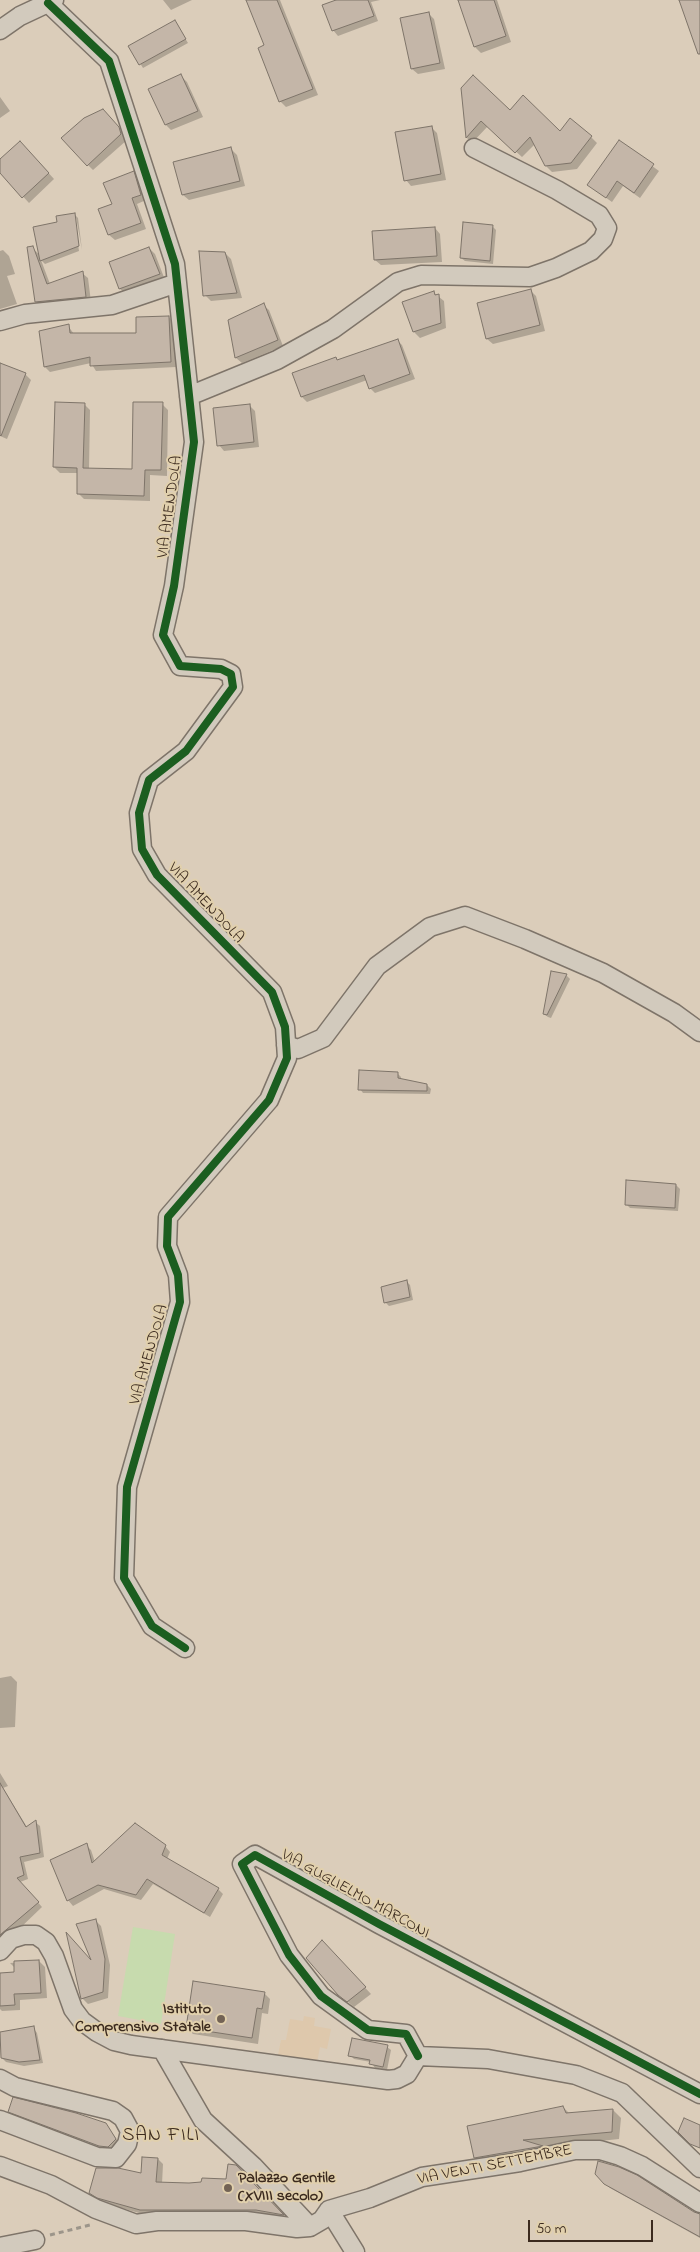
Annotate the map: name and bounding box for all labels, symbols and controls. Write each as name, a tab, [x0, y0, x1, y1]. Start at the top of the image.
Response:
street label: VIA AMENDOLA	[154, 455, 188, 559]
street label: VIA AMENDOLA	[163, 860, 247, 948]
street label: VIA AMENDOLA	[127, 1303, 173, 1407]
street label: VIA GUGLIELMO MARCONI	[277, 1846, 433, 1944]
place label: Istituto Comprensivo Statale	[75, 2000, 211, 2038]
marker: Istituto Comprensivo Statale	[215, 2013, 227, 2025]
district label: SAN FILI	[121, 2126, 201, 2148]
street label: VIA VENTI SETTEMBRE	[416, 2142, 574, 2190]
place label: Palazzo Gentile (XVIII secolo)	[238, 2169, 335, 2207]
marker: Palazzo Gentile (XVIII secolo)	[222, 2182, 234, 2194]
scale bar	[530, 2210, 655, 2242]
text: 50 m	[536, 2218, 566, 2240]

